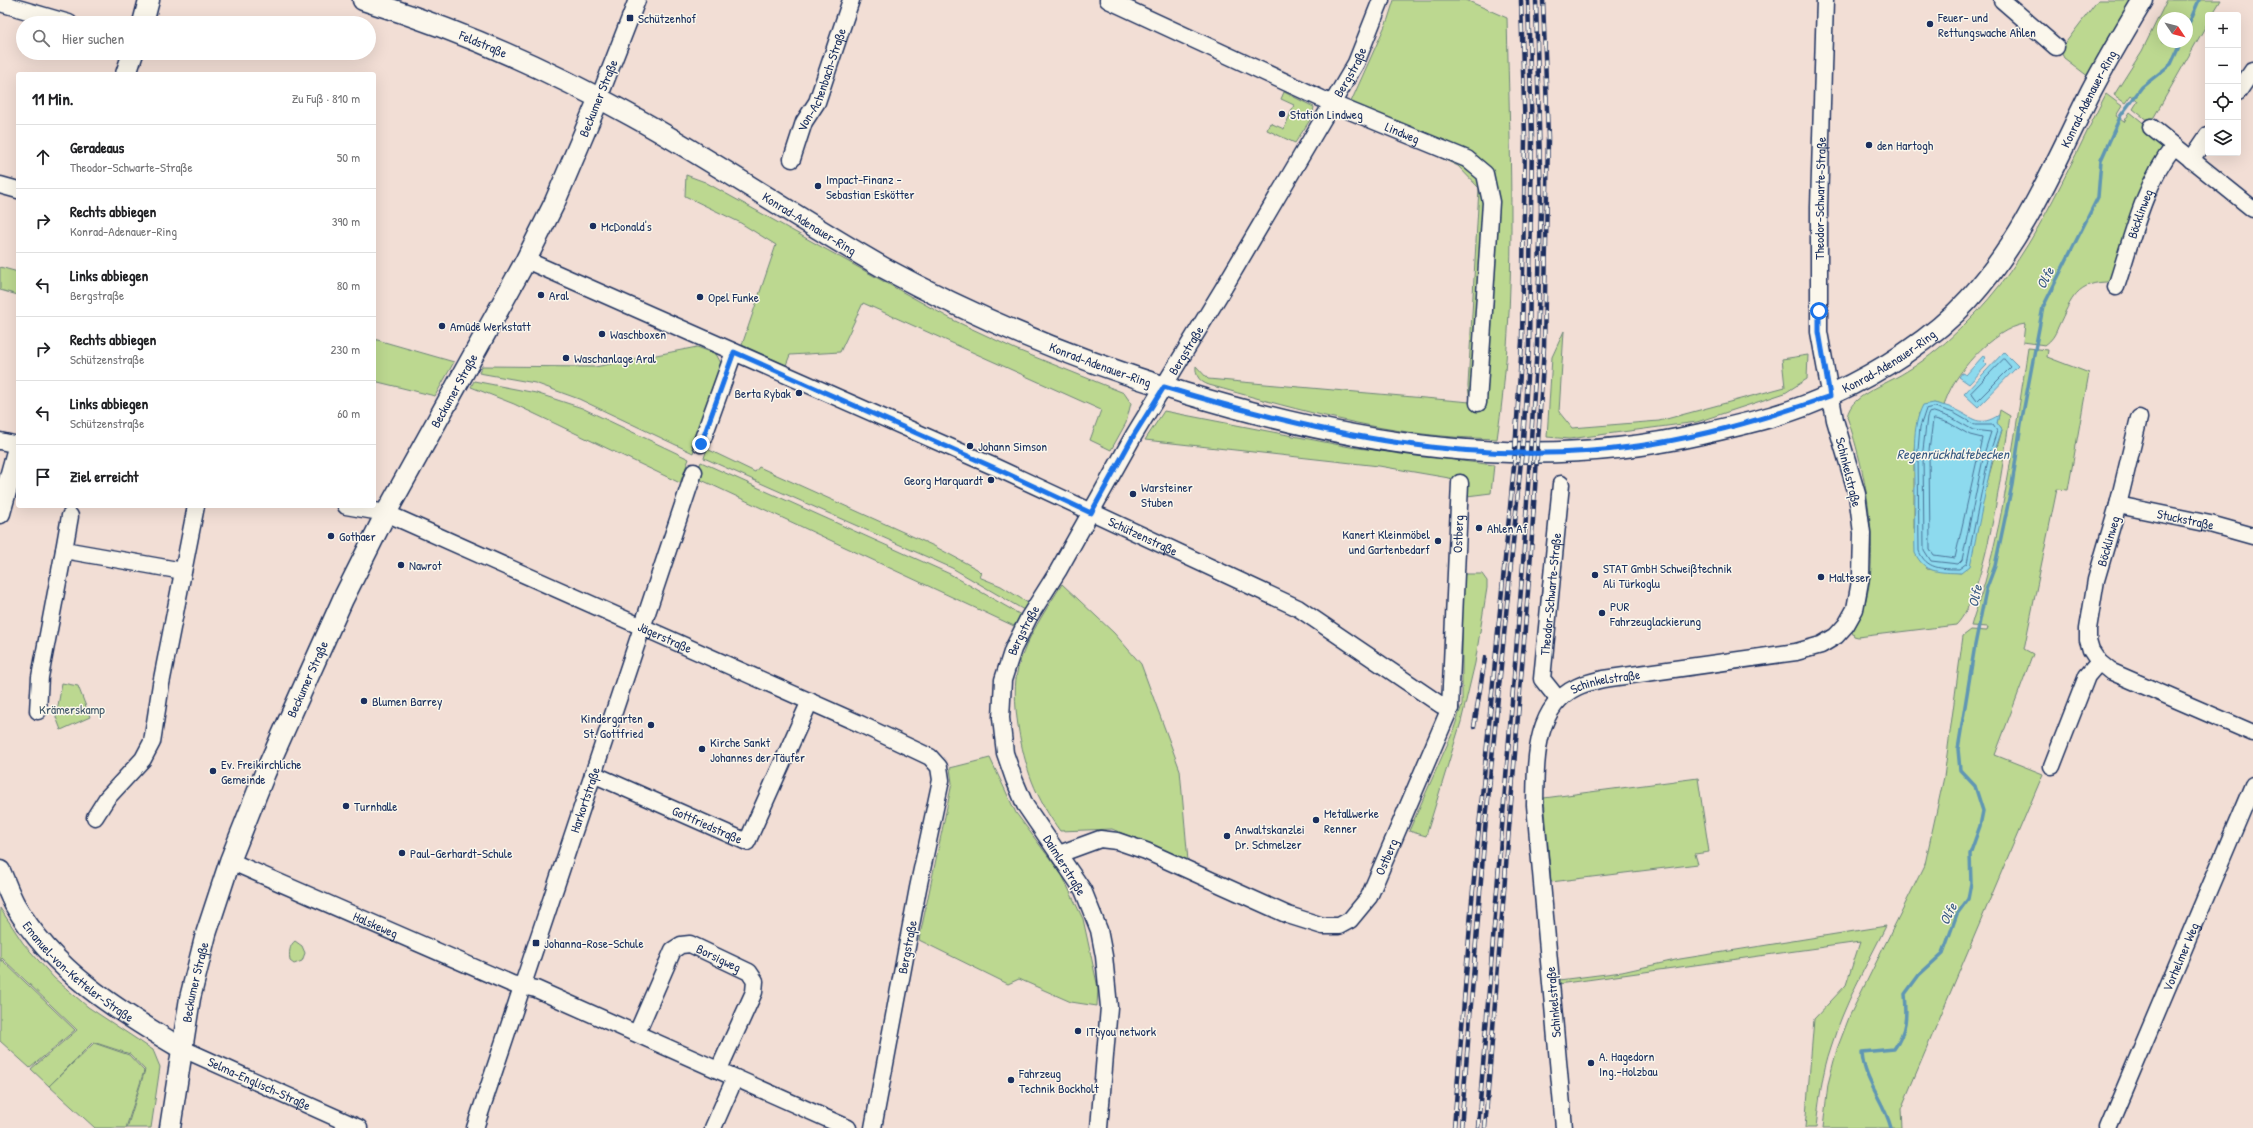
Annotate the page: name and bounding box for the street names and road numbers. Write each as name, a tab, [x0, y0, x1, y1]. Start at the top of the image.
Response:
street label: Feldstraße	[456, 25, 510, 62]
street label: Von-Achenbach-Straße	[793, 26, 850, 134]
street label: Bergstraße	[1329, 45, 1370, 100]
street label: Konrad-Adenauer-Ring	[2056, 46, 2121, 150]
street label: Beckumer Straße	[574, 57, 622, 139]
street label: Lindweg	[1383, 117, 1423, 148]
street label: Theodor-Schwarte-Straße	[1810, 137, 1830, 260]
street label: Böcklinweg	[2123, 186, 2157, 241]
street label: Konrad-Adenauer-Ring	[759, 188, 860, 259]
street label: Bergstraße	[1164, 322, 1208, 378]
street label: Konrad-Adenauer-Ring	[1839, 325, 1939, 397]
street label: Konrad-Adenauer-Ring	[1047, 337, 1154, 391]
street label: Beckumer Straße	[426, 350, 482, 431]
street label: Schinkelstraße	[1832, 435, 1866, 509]
street label: Stuckstraße	[2155, 504, 2216, 534]
street label: Schützenstraße	[1106, 512, 1181, 560]
street label: Ostberg	[1448, 514, 1468, 553]
street label: Böcklinweg	[2092, 514, 2124, 568]
street label: Theodor-Schwarte-Straße	[1535, 532, 1565, 656]
street label: Bergstraße	[1003, 601, 1043, 657]
street label: Jägerstraße	[635, 617, 695, 657]
street label: Beckumer Straße	[282, 638, 332, 720]
street label: Schinkelstraße	[1567, 665, 1641, 698]
street label: Harkortstraße	[565, 765, 604, 835]
street label: Gottfriedstraße	[669, 801, 745, 848]
street label: Daimlerstraße	[1039, 831, 1091, 899]
street label: Ostberg	[1370, 836, 1402, 878]
street label: Halskeweg	[350, 907, 401, 942]
street label: Emanuel-von-Ketteler-Straße	[19, 917, 137, 1026]
street label: Bergstraße	[893, 919, 921, 975]
street label: Vorhelmer Weg	[2158, 919, 2203, 994]
street label: Borsigweg	[694, 939, 744, 976]
street label: Beckumer Straße	[177, 940, 213, 1024]
street label: Schinkelstraße	[1541, 966, 1565, 1038]
street label: Selma-Englisch-Straße	[205, 1052, 314, 1114]

